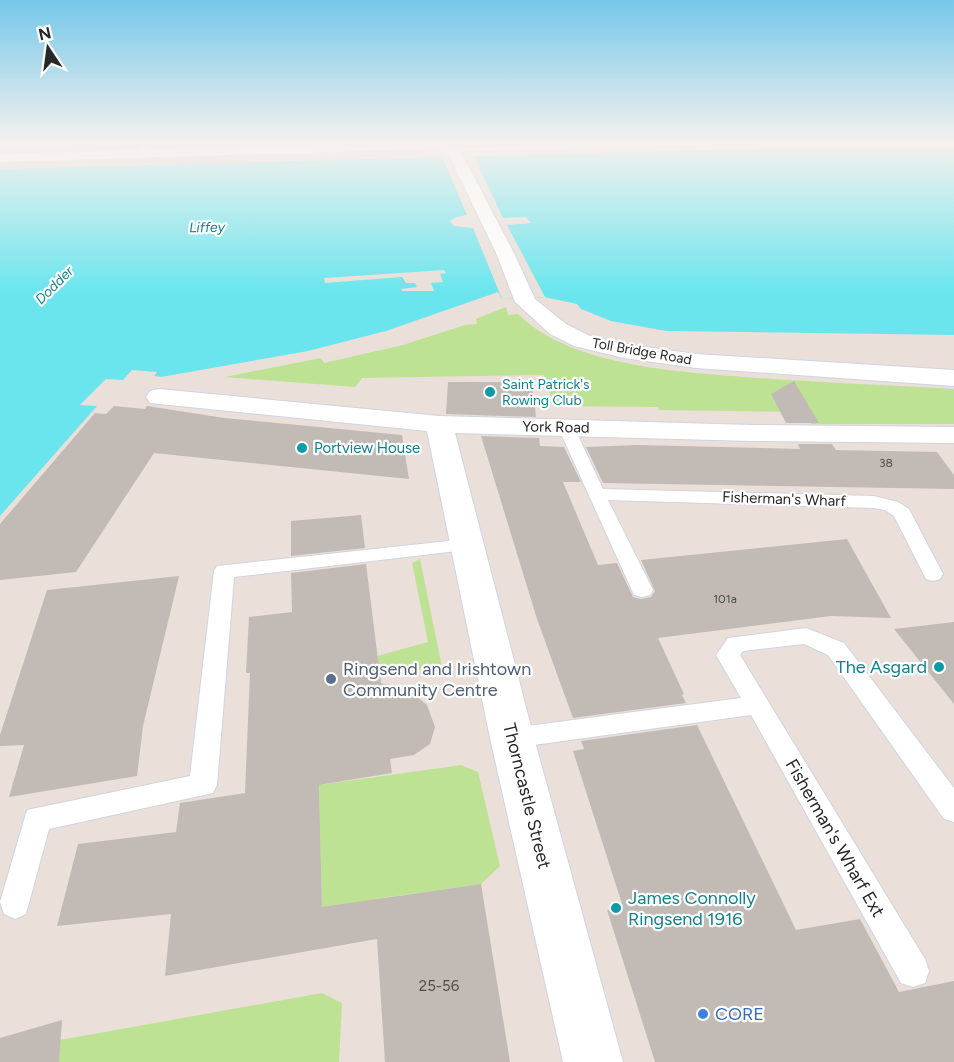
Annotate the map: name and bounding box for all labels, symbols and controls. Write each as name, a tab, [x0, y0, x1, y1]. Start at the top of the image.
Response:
north arrow	[18, 18, 78, 78]
text: N	[37, 23, 53, 45]
water label: Liffey	[189, 219, 226, 236]
water label: Dodder	[32, 262, 78, 308]
street label: Toll Bridge Road	[591, 334, 693, 369]
place label: Saint Patrick's Rowing Club	[502, 376, 590, 409]
marker: Saint Patrick's Rowing Club	[483, 385, 497, 399]
street label: York Road	[522, 417, 590, 437]
place label: Portview House	[314, 439, 420, 457]
marker: Portview House	[295, 441, 309, 455]
house number: 38	[879, 456, 893, 470]
street label: Fisherman's Wharf	[722, 488, 847, 510]
house number: 101a	[713, 592, 737, 606]
place label: The Asgard	[836, 656, 927, 678]
place label: Ringsend and Irishtown Community Centre	[343, 658, 531, 701]
marker: The Asgard	[932, 660, 946, 674]
marker: Ringsend and Irishtown Community Centre	[324, 672, 338, 686]
street label: Thorncastle Street	[498, 721, 556, 871]
street label: Fisherman's Wharf Ext	[781, 755, 889, 921]
place label: James Connolly Ringsend 1916	[628, 887, 756, 930]
marker: James Connolly Ringsend 1916	[609, 901, 623, 915]
house number: 25-56	[419, 977, 460, 995]
place label: CORE	[715, 1003, 764, 1025]
marker: CORE	[696, 1007, 710, 1021]

